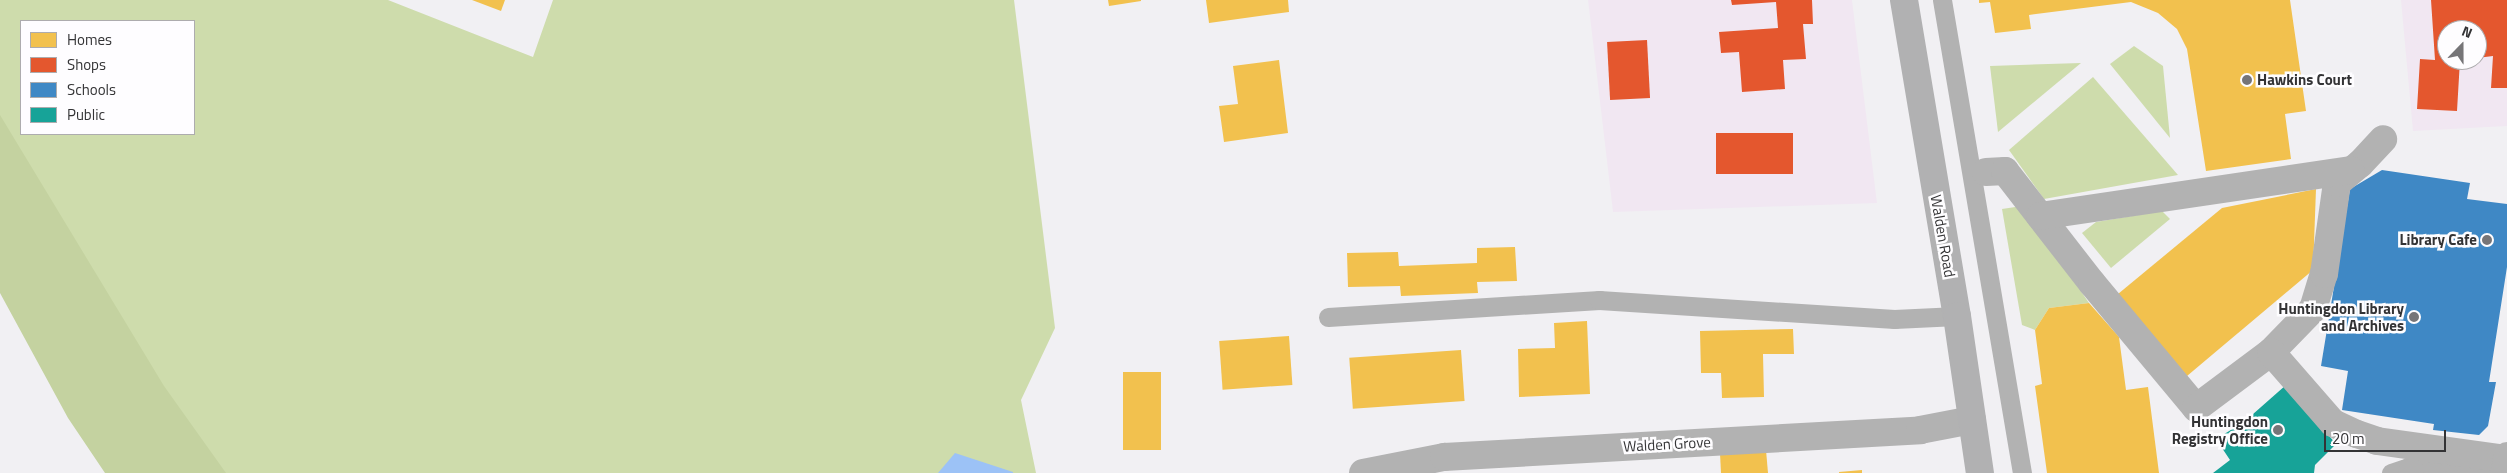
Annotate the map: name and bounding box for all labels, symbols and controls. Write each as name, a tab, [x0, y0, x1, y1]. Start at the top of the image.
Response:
legend	[20, 20, 195, 135]
north arrow	[2437, 20, 2487, 70]
text: N	[2459, 20, 2476, 43]
text: Homes	[67, 28, 112, 51]
text: Shops	[67, 53, 106, 76]
place label: Hawkins Court	[2257, 71, 2352, 89]
marker: Hawkins Court	[2241, 74, 2253, 86]
text: Schools	[67, 78, 116, 101]
text: Public	[67, 103, 105, 126]
street label: Walden Road	[1927, 193, 1959, 279]
place label: Library Cafe	[2400, 231, 2477, 249]
marker: Library Cafe	[2481, 234, 2493, 246]
place label: Huntingdon Library and Archives	[2278, 299, 2404, 334]
marker: Huntingdon Library and Archives	[2408, 311, 2420, 323]
place label: Huntingdon Registry Office	[2172, 412, 2268, 447]
scale bar	[2327, 420, 2450, 452]
marker: Huntingdon Registry Office	[2272, 424, 2284, 436]
text: 20 m	[2332, 427, 2365, 450]
street label: Walden Grove	[1623, 433, 1711, 455]

